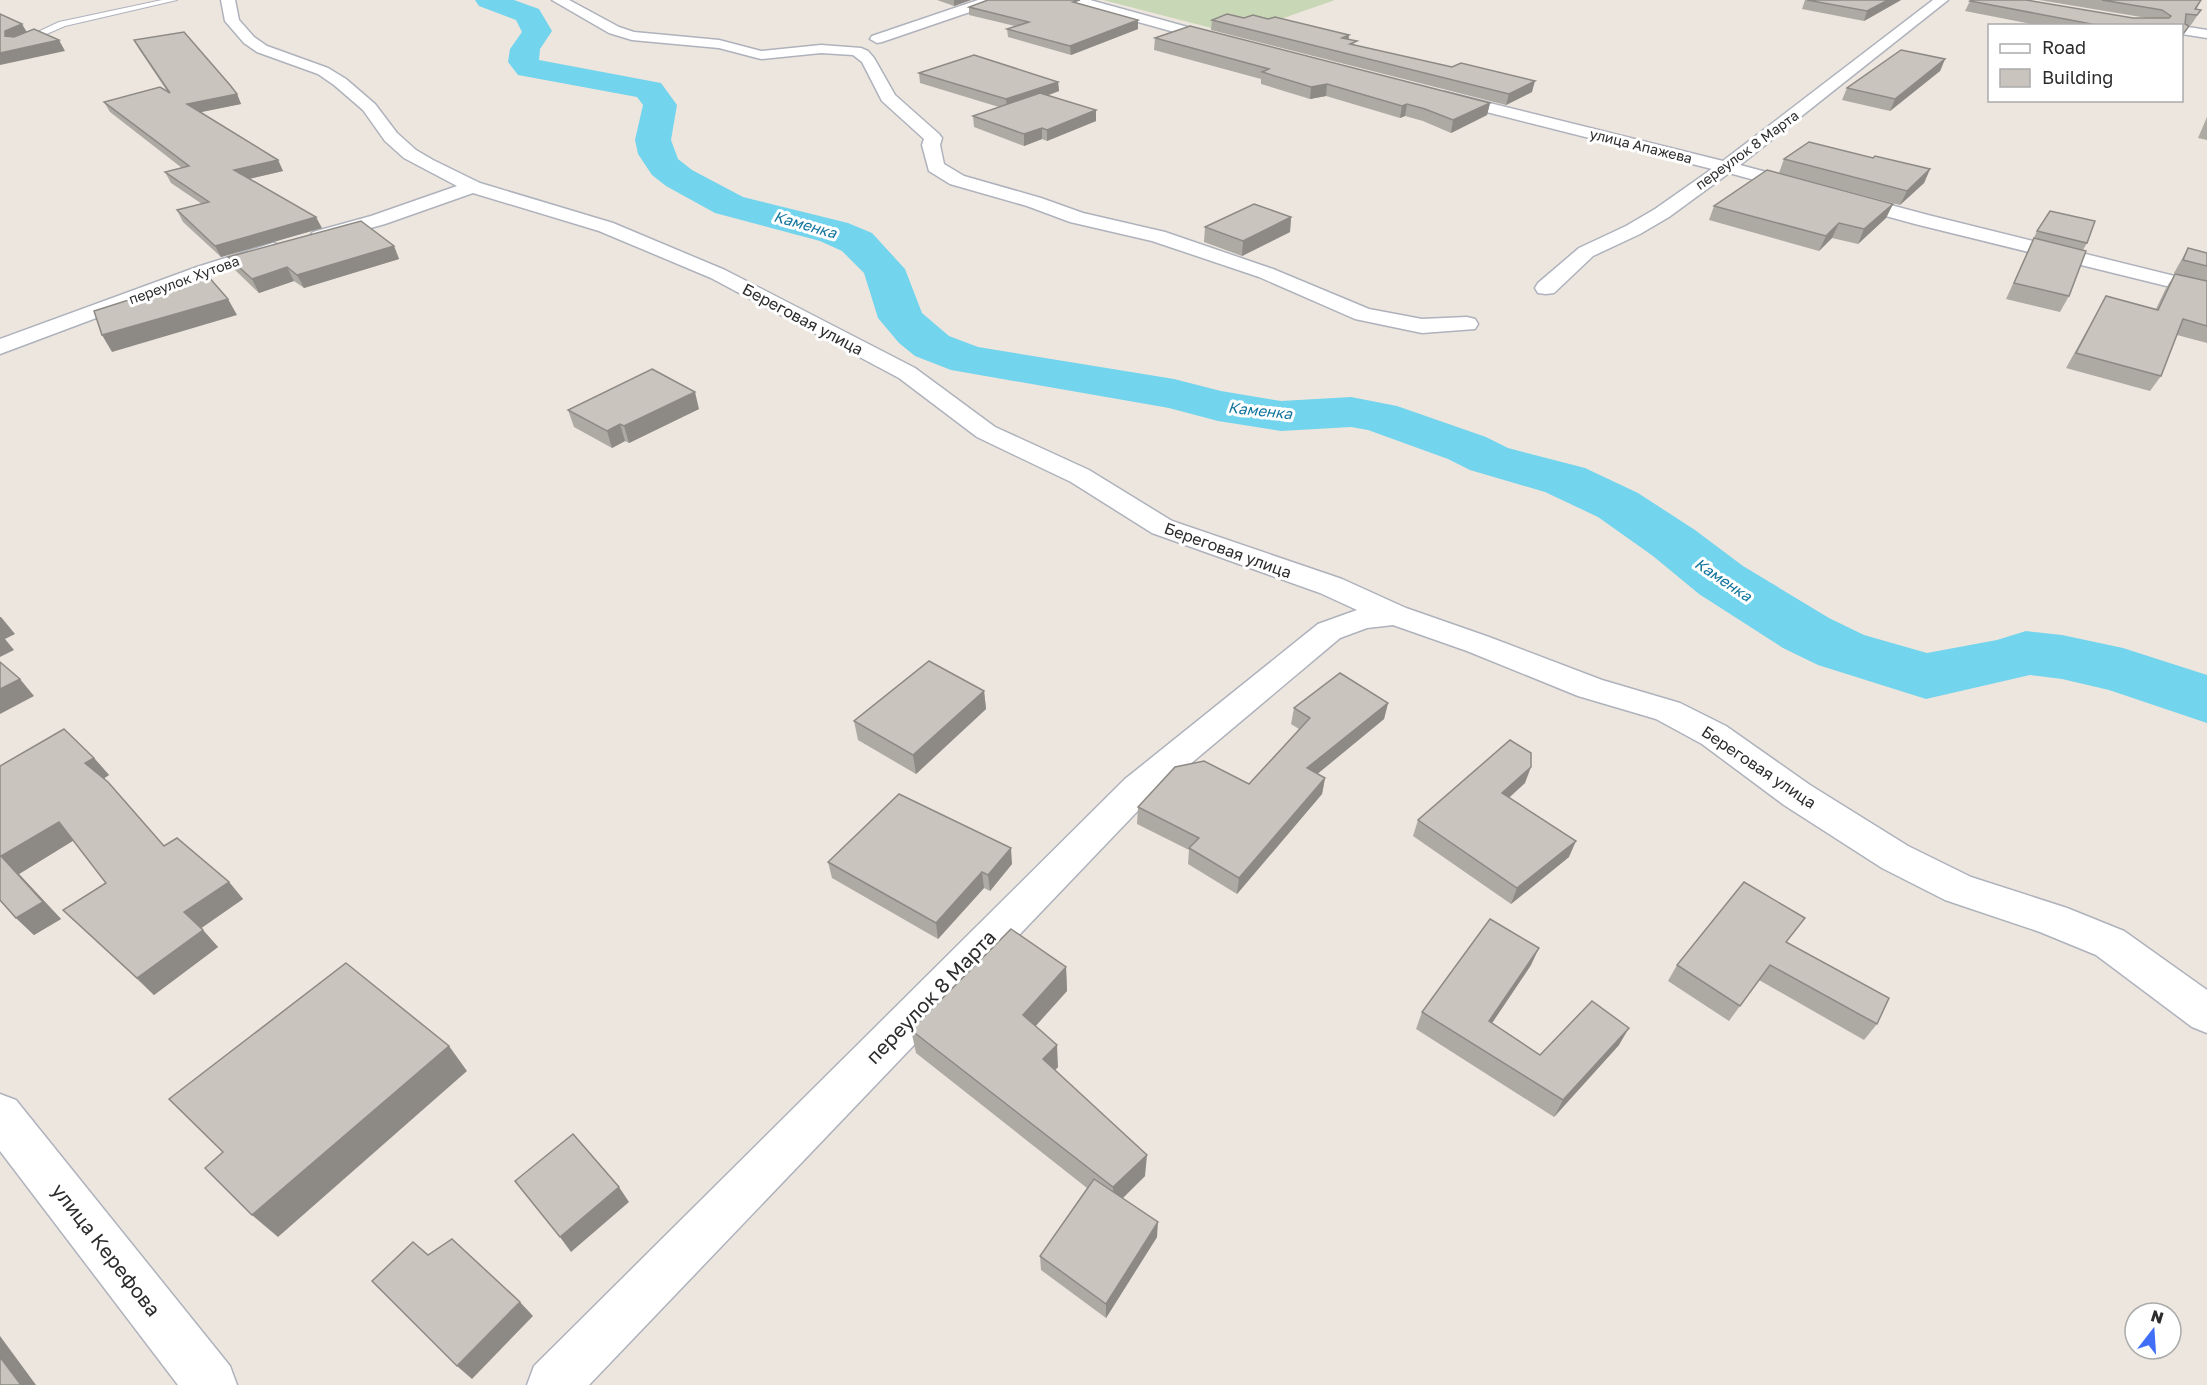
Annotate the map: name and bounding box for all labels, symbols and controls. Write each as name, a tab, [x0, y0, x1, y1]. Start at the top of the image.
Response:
legend	[1988, 24, 2183, 102]
text: Road	[2042, 36, 2086, 58]
text: Building	[2042, 66, 2113, 88]
street label: переулок 8 Марта	[1692, 106, 1802, 193]
street label: улица Апажева	[1588, 125, 1694, 166]
water label: Каменка	[772, 207, 839, 242]
street label: переулок Хутова	[126, 252, 241, 307]
street label: Береговая улица	[739, 279, 867, 359]
water label: Каменка	[1227, 398, 1294, 422]
street label: Береговая улица	[1162, 518, 1294, 582]
water label: Каменка	[1692, 554, 1756, 605]
street label: Береговая улица	[1698, 721, 1820, 813]
street label: переулок 8 Марта	[860, 924, 1000, 1068]
street label: улица Керефова	[47, 1178, 166, 1321]
north arrow	[2123, 1301, 2183, 1361]
text: N	[2149, 1305, 2166, 1328]

